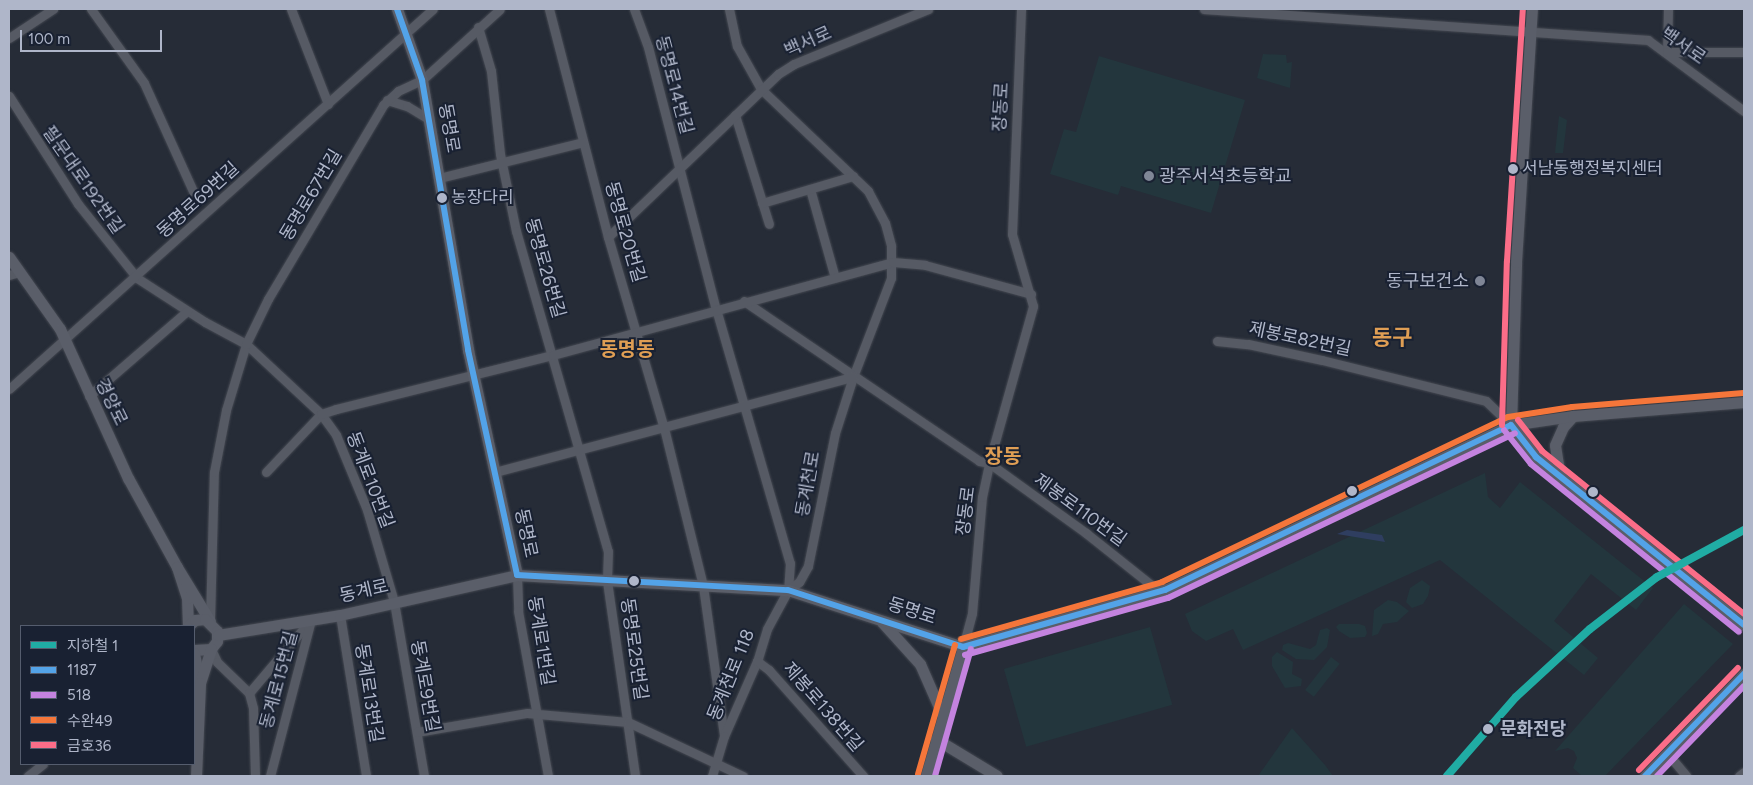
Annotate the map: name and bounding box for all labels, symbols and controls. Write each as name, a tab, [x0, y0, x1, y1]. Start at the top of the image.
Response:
scale bar	[22, 20, 165, 52]
street label: 백서로	[781, 22, 835, 62]
street label: 백서로	[1656, 23, 1710, 69]
text: 100 m	[28, 30, 70, 48]
street label: 동명로14번길	[650, 33, 698, 137]
street label: 장동로	[989, 82, 1013, 132]
street label: 동명로	[434, 102, 464, 154]
street label: 필문대로192번길	[38, 122, 128, 238]
street label: 동명로67번길	[275, 145, 347, 245]
street label: 동명로69번길	[152, 157, 244, 243]
place label: 서남동행정복지센터	[1522, 159, 1663, 179]
marker: 서남동행정복지센터	[1508, 164, 1518, 174]
place label: 광주서석초등학교	[1159, 165, 1291, 187]
marker: 광주서석초등학교	[1143, 170, 1155, 182]
street label: 동명로20번길	[600, 179, 650, 285]
place label: 농장다리	[451, 188, 514, 208]
marker: 농장다리	[437, 193, 447, 203]
street label: 동명로26번길	[520, 215, 570, 321]
place label: 동구보건소	[1386, 270, 1469, 292]
marker: 동구보건소	[1473, 274, 1487, 288]
street label: 제봉로82번길	[1247, 318, 1353, 360]
district label: 동구	[1372, 325, 1412, 351]
district label: 동명동	[599, 337, 655, 361]
street label: 경양로	[90, 375, 132, 429]
street label: 동계로10번길	[342, 429, 398, 531]
district label: 장동	[985, 444, 1021, 468]
street label: 동계천로	[792, 450, 824, 518]
street label: 제봉로110번길	[1029, 469, 1131, 551]
street label: 장동로	[952, 485, 980, 537]
unlabelled marker	[1347, 486, 1357, 496]
unlabelled marker	[1588, 487, 1598, 497]
street label: 동명로	[510, 506, 542, 560]
street label: 동계로	[337, 575, 391, 607]
unlabelled marker	[629, 576, 639, 586]
street label: 동명로	[885, 593, 939, 629]
street label: 동계로1번길	[523, 595, 559, 687]
street label: 동명로25번길	[616, 596, 652, 702]
legend	[20, 625, 195, 765]
street label: 동계천로 118	[703, 626, 759, 724]
street label: 동계로15번길	[256, 629, 302, 731]
text: 지하철 1	[67, 637, 118, 655]
street label: 동계로9번길	[406, 638, 444, 734]
street label: 동계로13번길	[351, 642, 387, 744]
street label: 제봉로138번길	[778, 658, 868, 756]
text: 1187	[67, 661, 97, 679]
text: 518	[67, 686, 91, 704]
text: 수완49	[67, 712, 112, 730]
place label: 문화전당	[1500, 718, 1566, 740]
marker: 문화전당	[1479, 720, 1497, 738]
text: 금호36	[67, 737, 111, 755]

